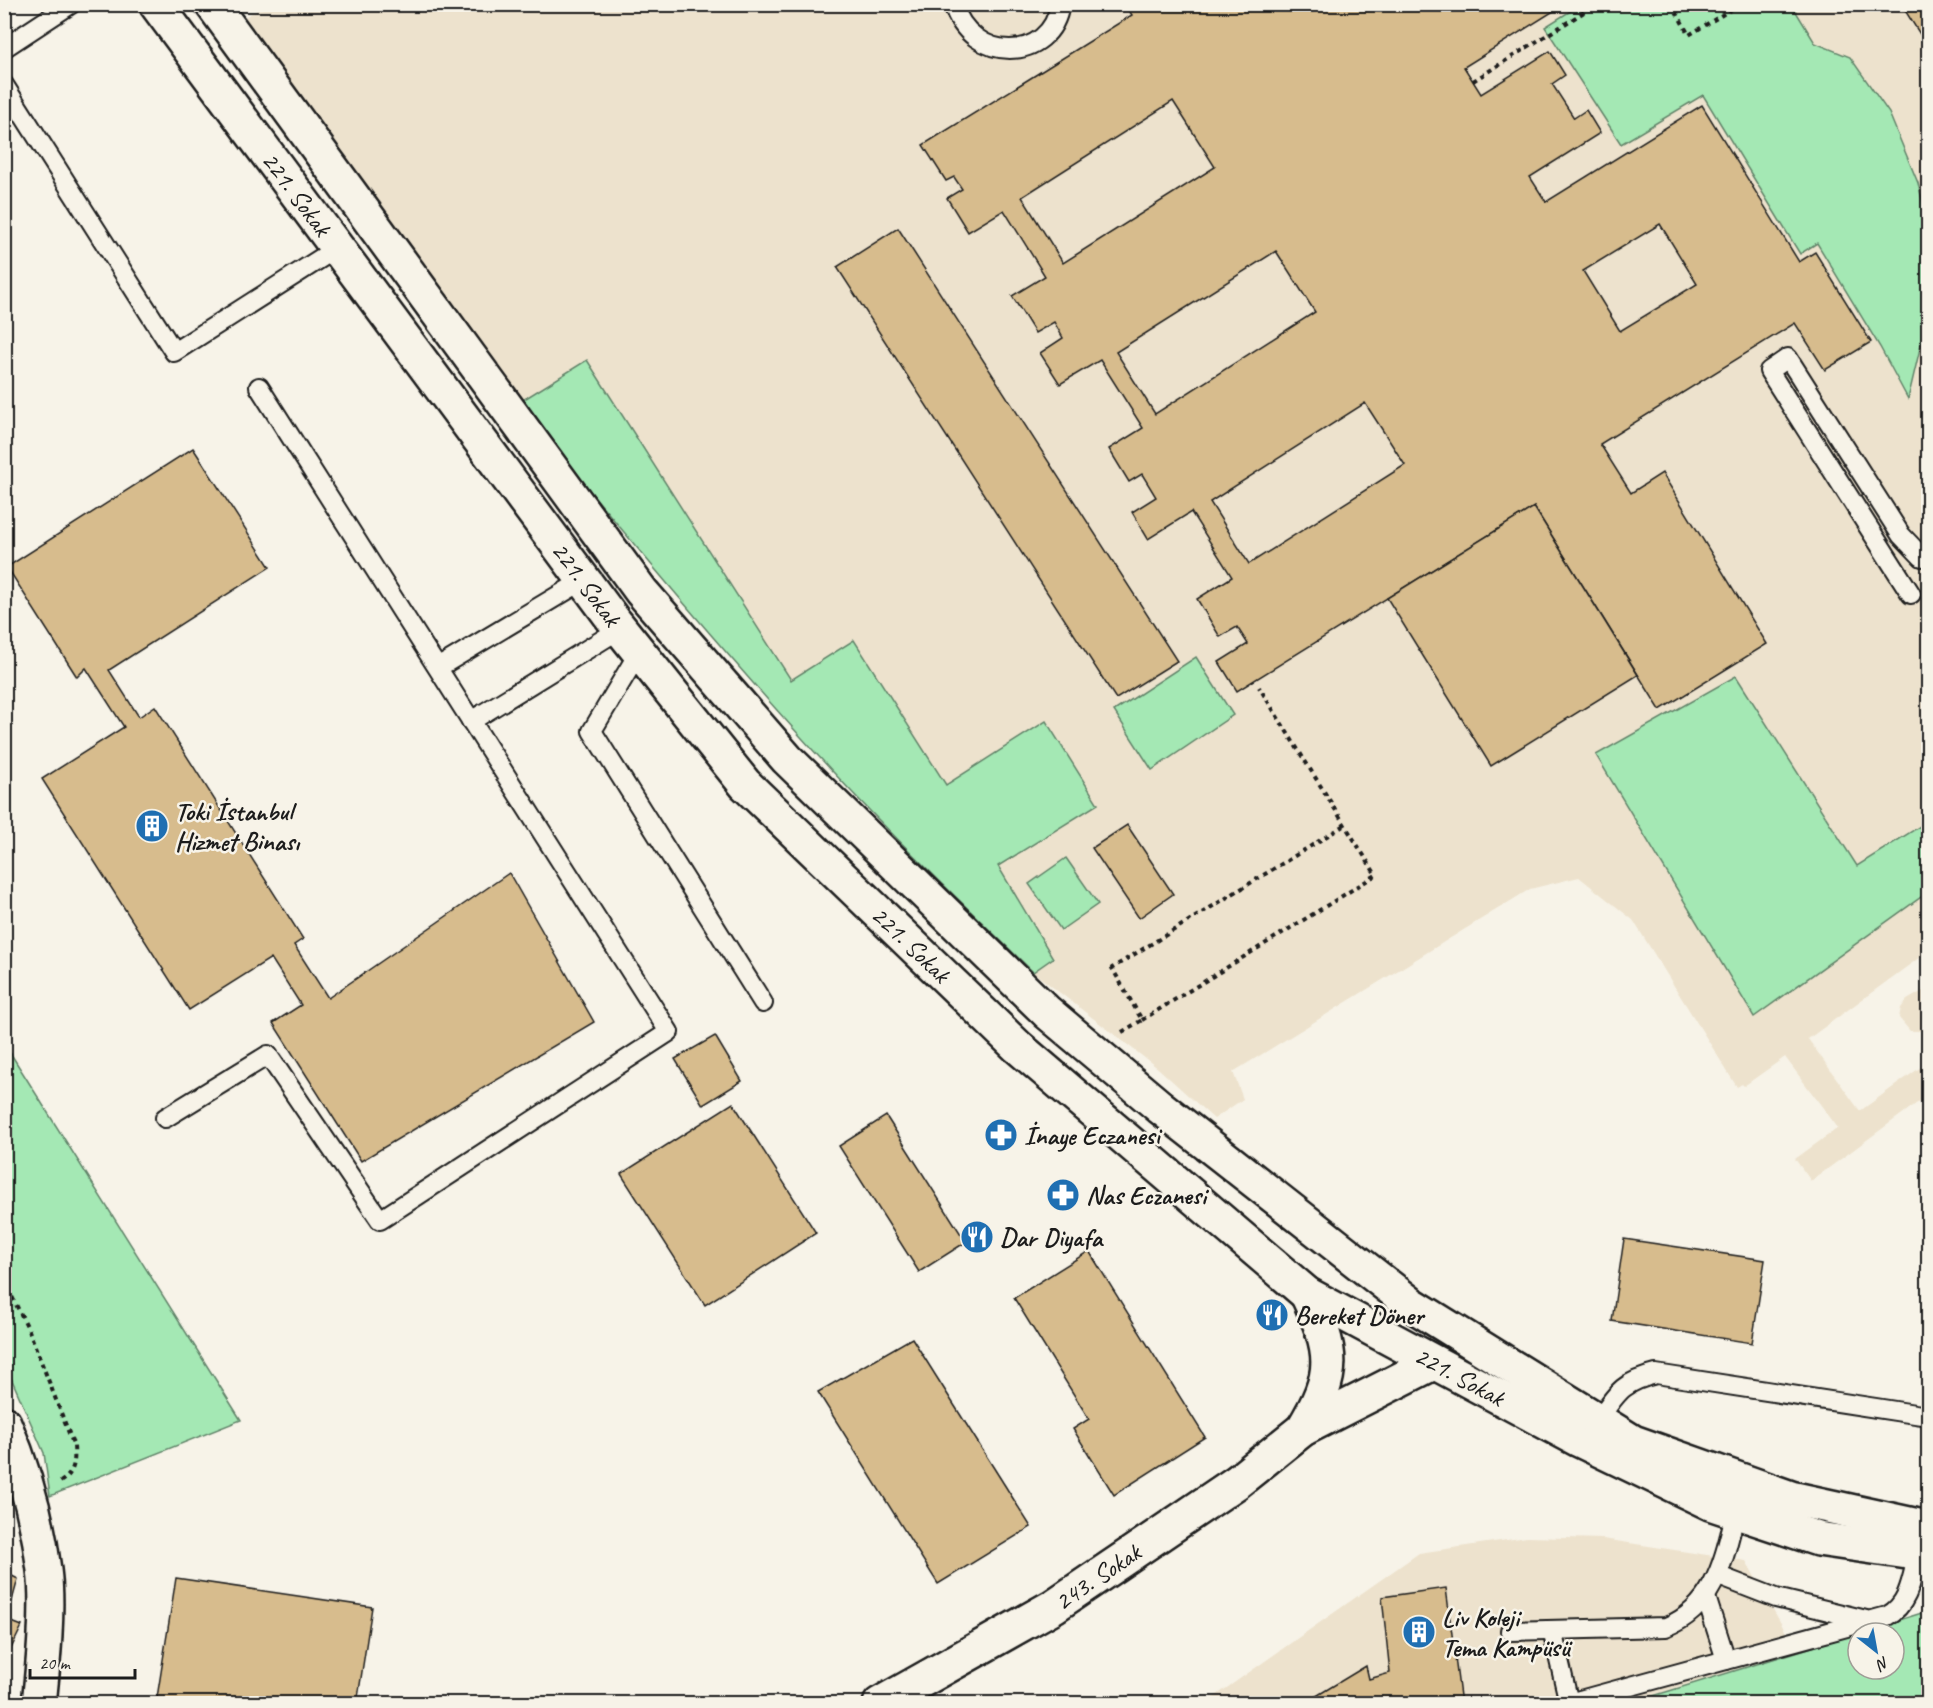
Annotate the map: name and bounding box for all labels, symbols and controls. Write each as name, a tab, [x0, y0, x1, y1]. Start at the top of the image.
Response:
street label: 221. Sokak	[254, 145, 340, 244]
street label: 221. Sokak	[544, 535, 629, 634]
place label: Toki İstanbul Hizmet Binası	[175, 795, 301, 858]
building icon: Toki İstanbul Hizmet Binası	[134, 808, 170, 844]
street label: 221. Sokak	[864, 899, 958, 991]
pharmacy icon: İnaye Eczanesi	[983, 1117, 1019, 1153]
place label: İnaye Eczanesi	[1024, 1119, 1162, 1152]
pharmacy icon: Nas Eczanesi	[1045, 1177, 1081, 1213]
place label: Nas Eczanesi	[1086, 1179, 1210, 1212]
restaurant icon: Dar Diyafa	[959, 1219, 995, 1255]
place label: Dar Diyafa	[1000, 1221, 1104, 1254]
restaurant icon: Bereket Döner	[1254, 1297, 1290, 1333]
place label: Bereket Döner	[1295, 1299, 1426, 1332]
street label: 221. Sokak	[1409, 1339, 1512, 1415]
street label: 243. Sokak	[1048, 1535, 1148, 1618]
place label: Liv Koleji Tema Kampüsü	[1442, 1601, 1573, 1664]
building icon: Liv Koleji Tema Kampüsü	[1401, 1614, 1437, 1650]
north arrow	[1846, 1621, 1906, 1681]
scale bar	[30, 1642, 135, 1680]
text: 20 m	[39, 1652, 72, 1674]
text: N	[1871, 1652, 1893, 1676]

